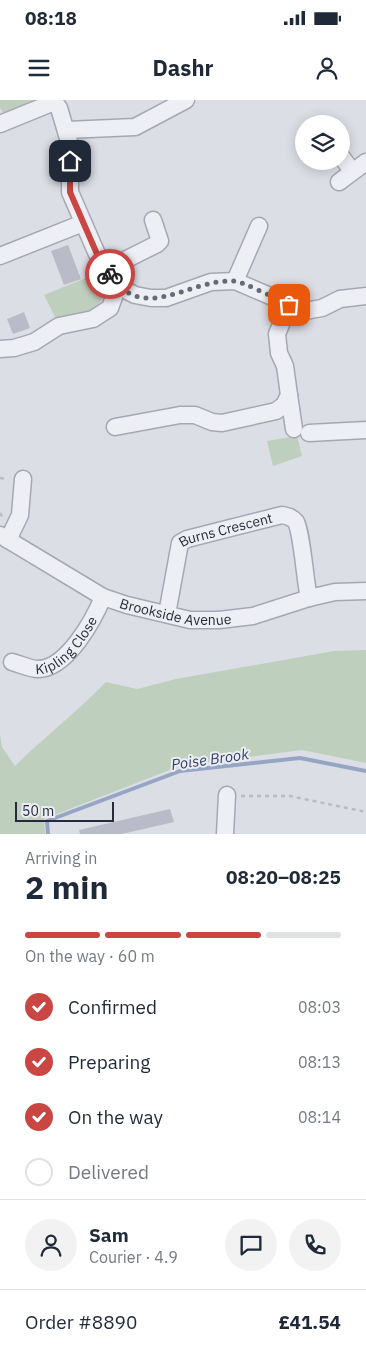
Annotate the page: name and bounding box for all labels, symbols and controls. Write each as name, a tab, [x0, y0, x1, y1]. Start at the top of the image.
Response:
text: 08:18	[25, 6, 77, 30]
text: Dashr	[153, 53, 213, 82]
icon: menu	[25, 54, 53, 82]
icon: person	[313, 54, 341, 82]
map controls	[295, 115, 350, 170]
button: layers	[295, 115, 350, 170]
pin	[49, 140, 91, 182]
icon: home	[56, 147, 84, 175]
courier	[85, 249, 135, 299]
icon: bike	[96, 260, 124, 288]
pin	[268, 284, 310, 326]
icon: bag	[275, 291, 303, 319]
street label: Burns Crescent	[175, 509, 274, 551]
street label: Brookside Avenue	[117, 594, 233, 630]
street label: Kipling Close	[35, 613, 101, 678]
water label: Poise Brook	[170, 744, 250, 774]
scale bar	[15, 799, 114, 822]
text: 50 m	[22, 802, 54, 820]
text: Arriving in	[25, 848, 97, 868]
text: 08:20–08:25	[226, 865, 341, 889]
text: 2 min	[25, 866, 109, 908]
text: On the way · 60 m	[25, 946, 155, 966]
icon: check	[25, 993, 53, 1021]
text: Confirmed	[68, 995, 157, 1019]
text: 08:03	[298, 997, 341, 1017]
icon: check	[25, 1048, 53, 1076]
text: Preparing	[68, 1050, 150, 1074]
text: 08:13	[298, 1052, 341, 1072]
icon: check	[25, 1103, 53, 1131]
text: On the way	[68, 1105, 163, 1129]
text: 08:14	[298, 1107, 341, 1127]
text: Delivered	[68, 1160, 149, 1184]
button: person	[25, 1219, 77, 1271]
button: chat	[225, 1219, 277, 1271]
button: phone	[289, 1219, 341, 1271]
text: Sam	[89, 1223, 129, 1247]
text: Courier · 4.9	[89, 1247, 178, 1267]
text: Order #8890	[25, 1310, 137, 1334]
text: £41.54	[278, 1310, 341, 1334]

